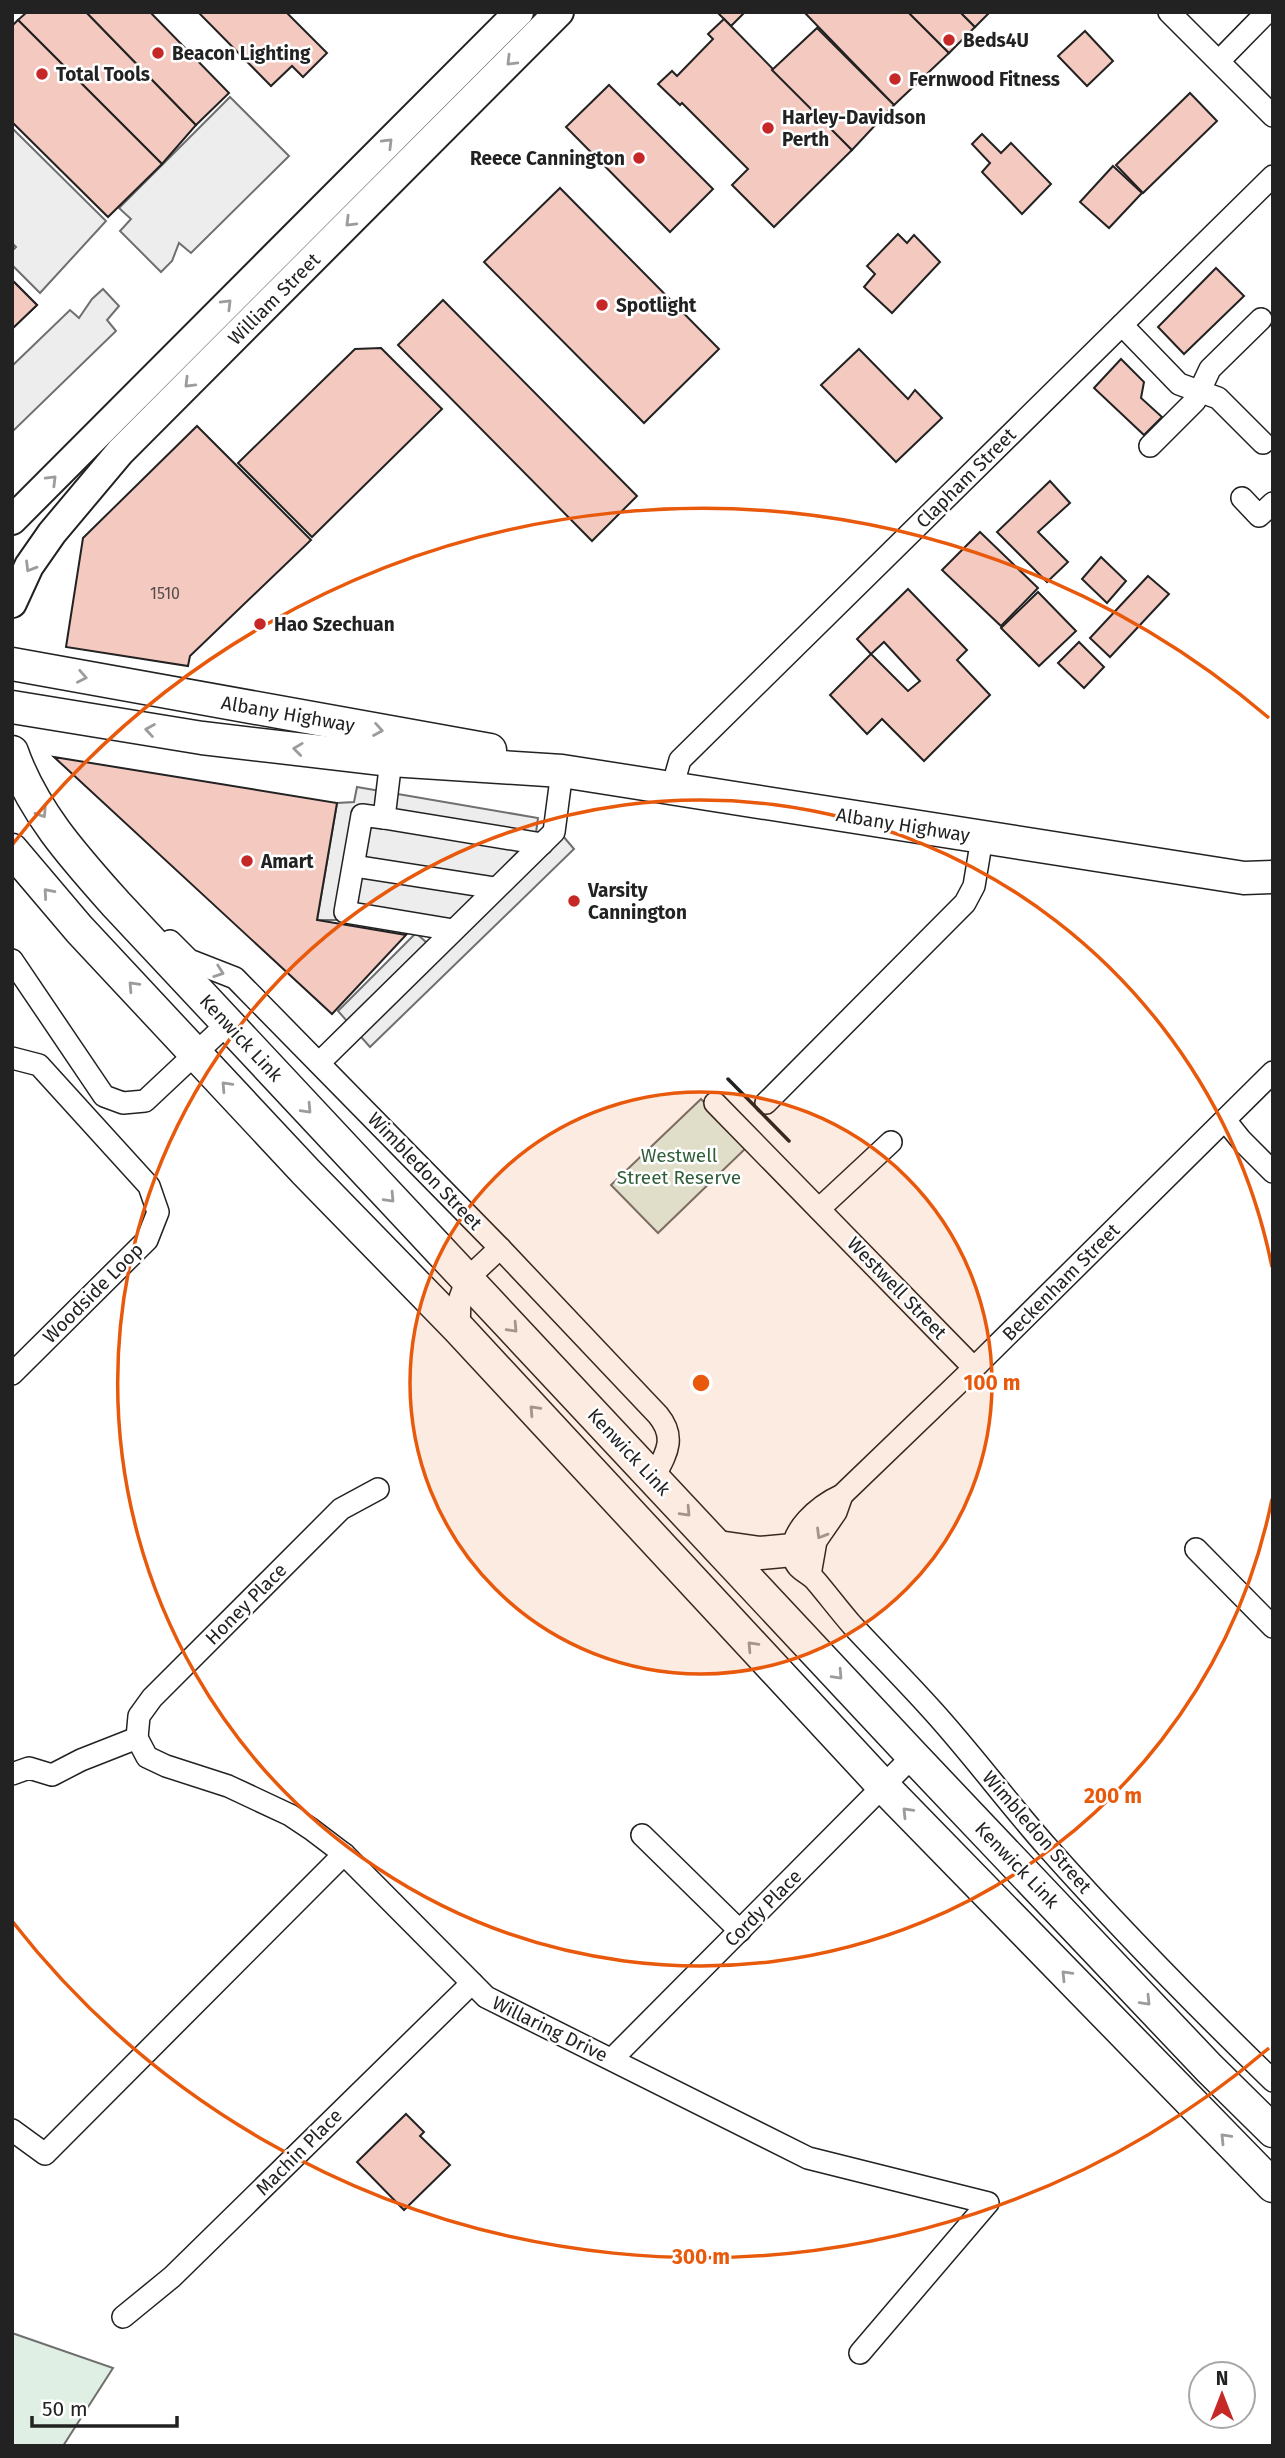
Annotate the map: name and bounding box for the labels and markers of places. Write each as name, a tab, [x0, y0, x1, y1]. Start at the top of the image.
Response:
place label: Beds4U	[963, 29, 1029, 52]
marker: Beds4U	[941, 32, 957, 48]
place label: Beacon Lighting	[172, 42, 311, 65]
marker: Beacon Lighting	[150, 45, 166, 61]
place label: Total Tools	[56, 63, 150, 86]
marker: Total Tools	[34, 66, 50, 82]
place label: Fernwood Fitness	[909, 68, 1060, 91]
marker: Fernwood Fitness	[887, 71, 903, 87]
place label: Harley-Davidson Perth	[782, 106, 926, 151]
marker: Harley-Davidson Perth	[760, 120, 776, 136]
place label: Reece Cannington	[470, 147, 625, 170]
marker: Reece Cannington	[631, 150, 647, 166]
place label: Spotlight	[616, 294, 697, 317]
marker: Spotlight	[594, 297, 610, 313]
place label: Hao Szechuan	[274, 613, 395, 636]
marker: Hao Szechuan	[252, 616, 268, 632]
place label: Amart	[260, 850, 314, 873]
marker: Amart	[239, 853, 255, 869]
place label: Varsity Cannington	[587, 879, 687, 924]
marker: Varsity Cannington	[566, 893, 582, 909]
centre of rings	[689, 1371, 713, 1395]

